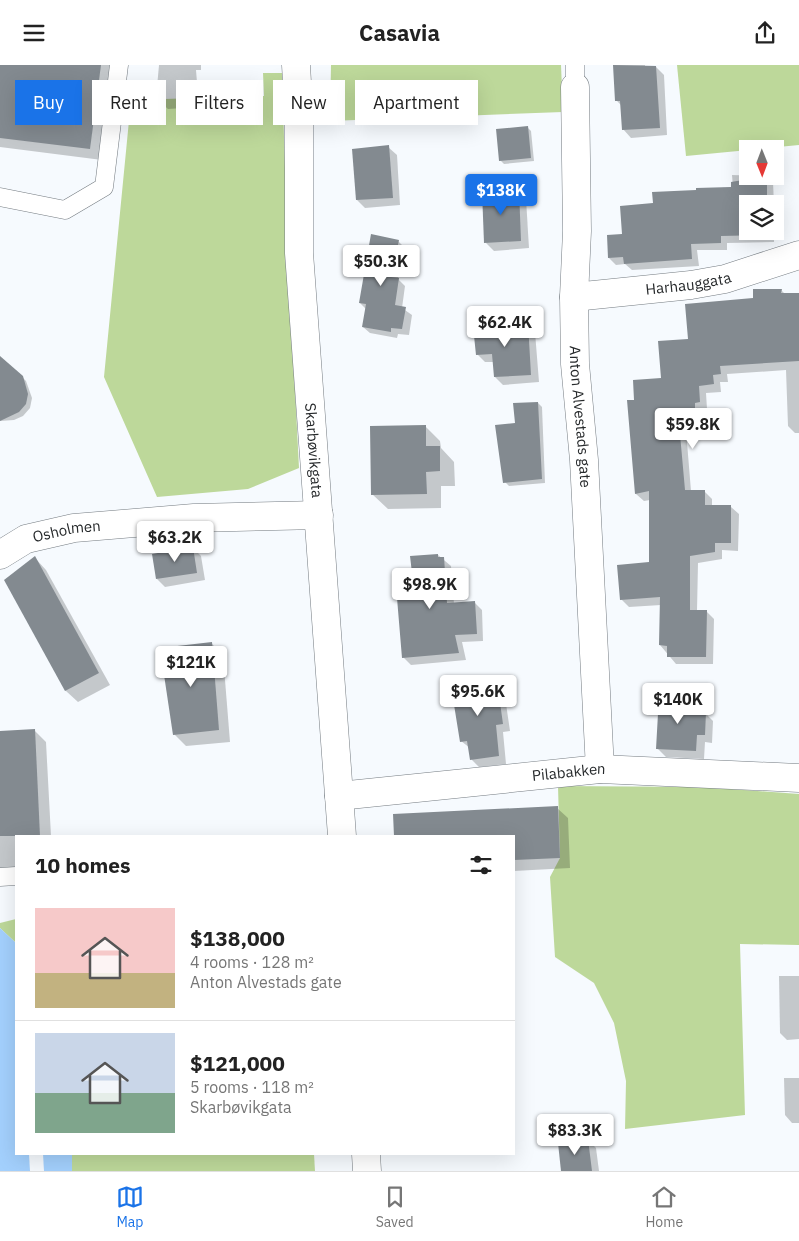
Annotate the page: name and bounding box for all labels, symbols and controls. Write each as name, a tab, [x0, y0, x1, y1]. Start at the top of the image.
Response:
text: Casavia	[359, 18, 440, 47]
icon: menu	[20, 19, 48, 47]
icon: share	[751, 19, 779, 47]
chip: Buy	[15, 80, 82, 125]
chip: Rent	[92, 80, 166, 125]
chip: Filters	[176, 80, 263, 125]
chip: New	[273, 80, 345, 125]
chip: Apartment	[355, 80, 478, 125]
north arrow	[739, 140, 784, 185]
map controls	[739, 140, 784, 240]
pin: $138K	[466, 173, 536, 216]
text: $138K	[476, 180, 526, 200]
button: layers	[739, 195, 784, 240]
pin: $50.3K	[340, 245, 422, 287]
text: $50.3K	[354, 251, 408, 271]
street label: Harhauggata	[644, 268, 734, 299]
pin: $62.4K	[464, 305, 546, 348]
text: $62.4K	[478, 312, 532, 332]
street label: Anton Alvestads gate	[566, 346, 595, 488]
street label: Skarbøvikgata	[301, 402, 327, 499]
pin: $59.8K	[652, 407, 734, 450]
text: $59.8K	[666, 414, 720, 434]
street label: Osholmen	[31, 516, 101, 546]
pin: $63.2K	[134, 521, 216, 563]
text: $63.2K	[148, 527, 202, 547]
pin: $98.9K	[389, 567, 471, 610]
text: $98.9K	[403, 574, 457, 594]
pin: $121K	[156, 645, 226, 688]
text: $121K	[166, 652, 216, 672]
pin: $95.6K	[437, 675, 519, 717]
text: $95.6K	[451, 681, 505, 701]
pin: $140K	[643, 683, 713, 725]
text: $140K	[653, 689, 703, 709]
street label: Pilabakken	[531, 759, 606, 785]
text: 10 homes	[35, 851, 131, 879]
icon: filters	[467, 851, 495, 879]
text: $138,000	[190, 924, 285, 952]
icon: home	[75, 928, 135, 988]
text: 4 rooms · 128 m²	[190, 952, 314, 972]
text: Anton Alvestads gate	[190, 972, 342, 992]
text: $121,000	[190, 1049, 285, 1077]
icon: home	[75, 1053, 135, 1113]
text: 5 rooms · 118 m²	[190, 1077, 314, 1097]
text: Skarbøvikgata	[190, 1097, 292, 1117]
pin: $83.3K	[534, 1113, 616, 1156]
text: $83.3K	[548, 1120, 602, 1140]
tab: Map	[116, 1183, 144, 1231]
tab: Saved	[376, 1183, 414, 1231]
tab: Home	[645, 1183, 683, 1231]

